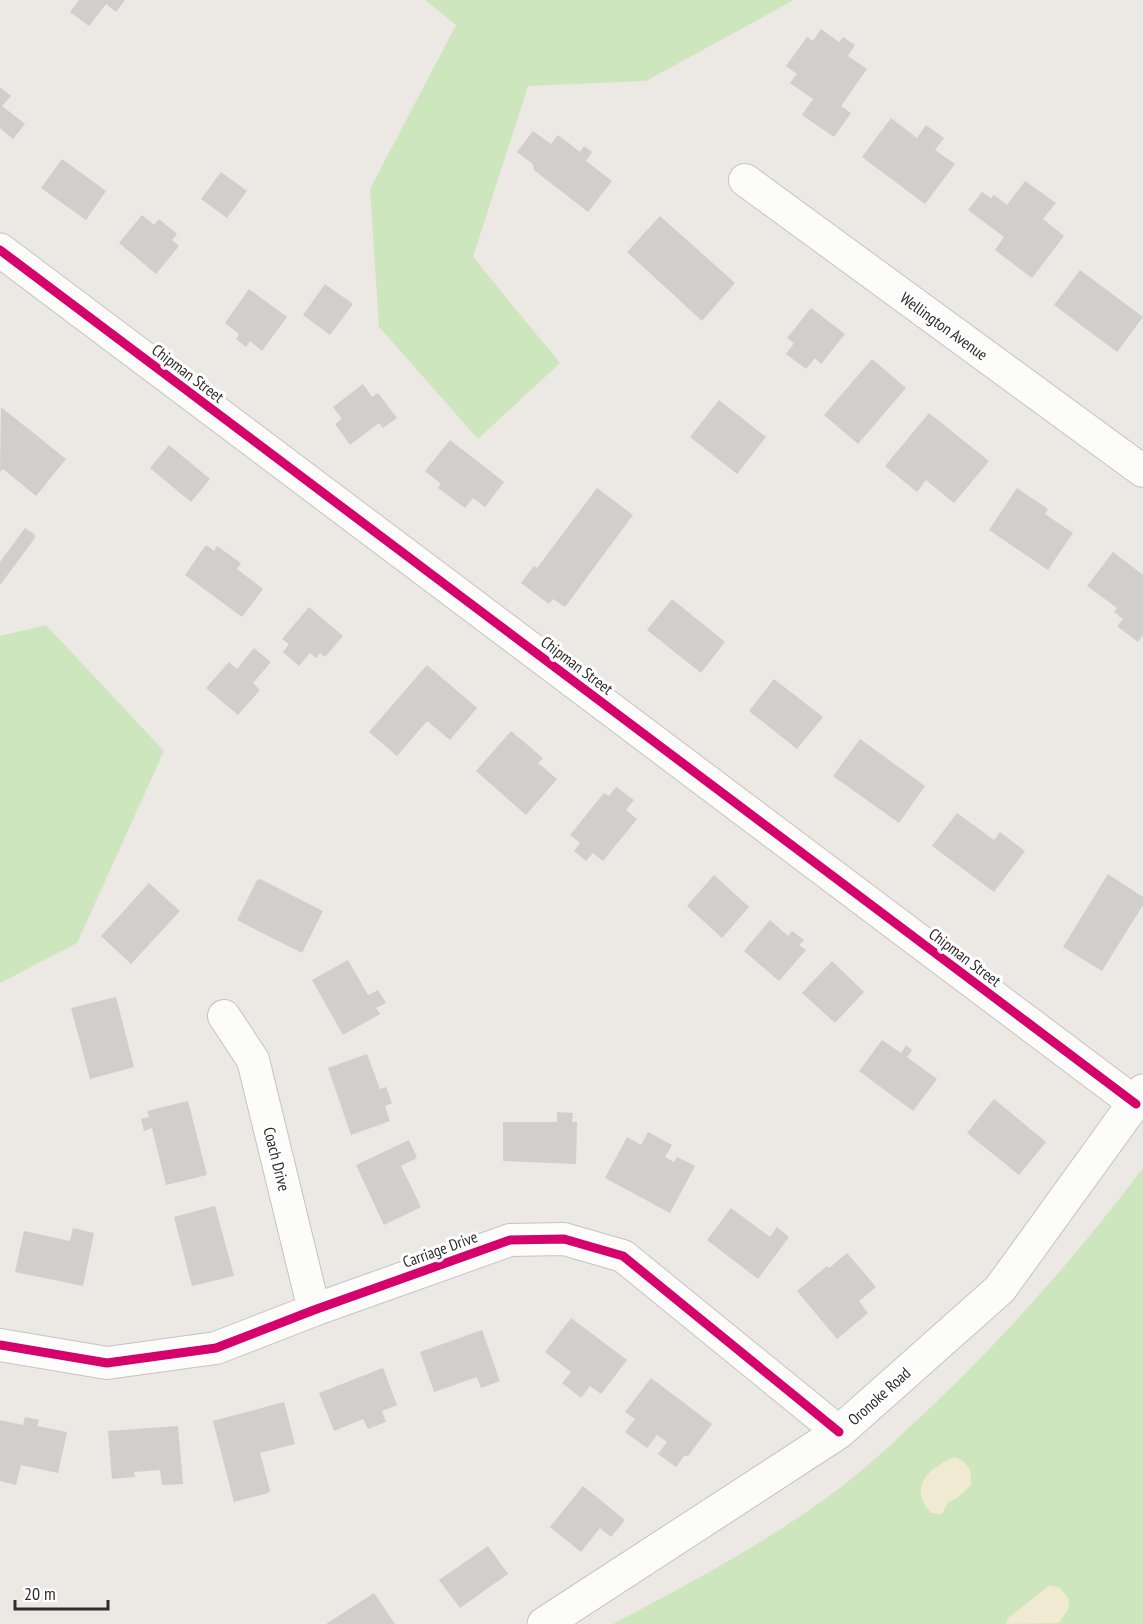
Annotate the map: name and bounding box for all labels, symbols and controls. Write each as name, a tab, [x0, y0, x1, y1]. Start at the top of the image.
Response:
street label: Wellington Avenue	[896, 288, 992, 364]
street label: Chipman Street	[148, 339, 228, 407]
street label: Chipman Street	[537, 631, 617, 699]
street label: Chipman Street	[925, 923, 1005, 991]
street label: Coach Drive	[259, 1125, 295, 1193]
street label: Carriage Drive	[400, 1226, 480, 1272]
street label: Oronoke Road	[844, 1363, 914, 1429]
scale bar	[15, 1573, 108, 1611]
text: 20 m	[24, 1582, 56, 1605]

